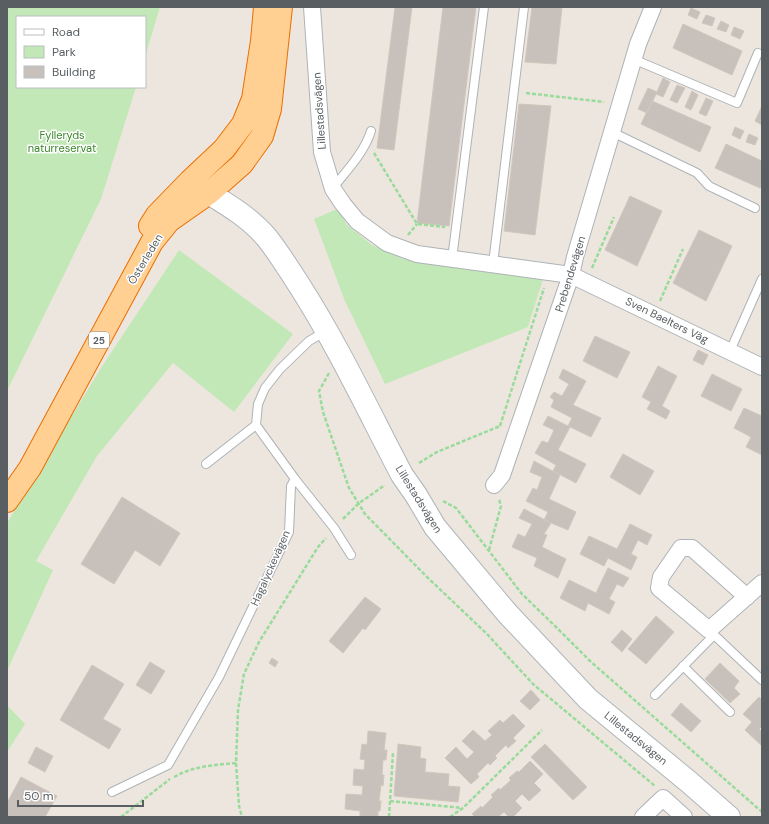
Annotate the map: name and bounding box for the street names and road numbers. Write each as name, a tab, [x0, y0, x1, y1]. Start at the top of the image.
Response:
street label: Lillestadsvägen	[309, 72, 329, 150]
street label: Österleden	[124, 231, 166, 287]
street label: Prebendevägen	[552, 234, 588, 314]
street label: Sven Baelters Väg	[623, 294, 711, 346]
road number: 25	[89, 332, 109, 348]
street label: Lillestadsvägen	[393, 463, 445, 535]
street label: Hagalyckevägen	[247, 528, 293, 608]
street label: Lillestadsvägen	[602, 708, 670, 768]

